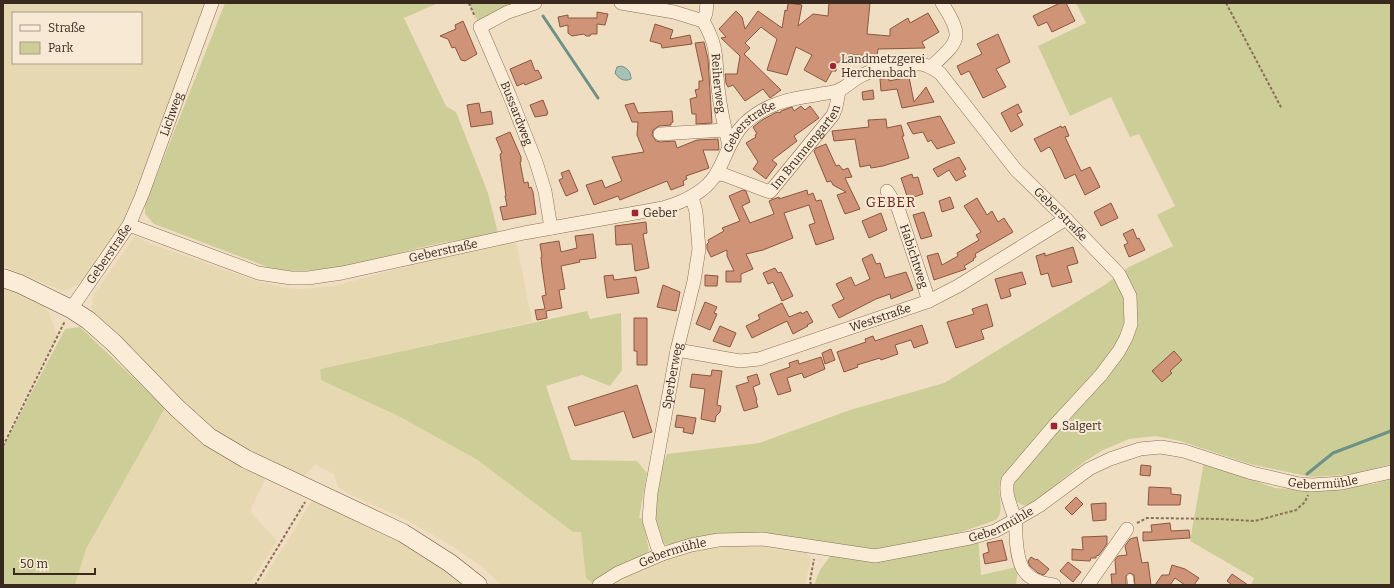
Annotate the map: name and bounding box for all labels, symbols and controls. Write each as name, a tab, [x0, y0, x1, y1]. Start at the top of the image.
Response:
legend	[12, 12, 142, 64]
text: Straße	[48, 21, 85, 35]
text: Park	[48, 41, 74, 55]
place label: Landmetzgerei Herchenbach	[841, 52, 926, 80]
street label: Reiherweg	[708, 53, 729, 114]
marker: Landmetzgerei Herchenbach	[828, 61, 838, 71]
street label: Bussardweg	[497, 79, 536, 148]
street label: Lichweg	[157, 90, 186, 138]
street label: Geberstraße	[720, 98, 778, 155]
street label: Im Brunnengarten	[768, 102, 843, 192]
street label: Geberstraße	[1031, 184, 1090, 244]
district label: GEBER	[866, 194, 916, 211]
place label: Geber	[643, 206, 678, 220]
marker: Geber	[630, 208, 640, 218]
street label: Geberstraße	[83, 221, 135, 287]
street label: Habichtweg	[897, 222, 931, 290]
street label: Geberstraße	[408, 236, 479, 265]
street label: Weststraße	[848, 301, 913, 335]
street label: Sperberweg	[659, 341, 686, 410]
place label: Salgert	[1062, 419, 1102, 433]
marker: Salgert	[1049, 421, 1059, 431]
street label: Gebermühle	[1286, 473, 1359, 492]
street label: Gebermühle	[967, 504, 1036, 545]
street label: Gebermühle	[637, 535, 708, 570]
scale bar	[14, 550, 95, 576]
text: 50 m	[20, 557, 49, 571]

